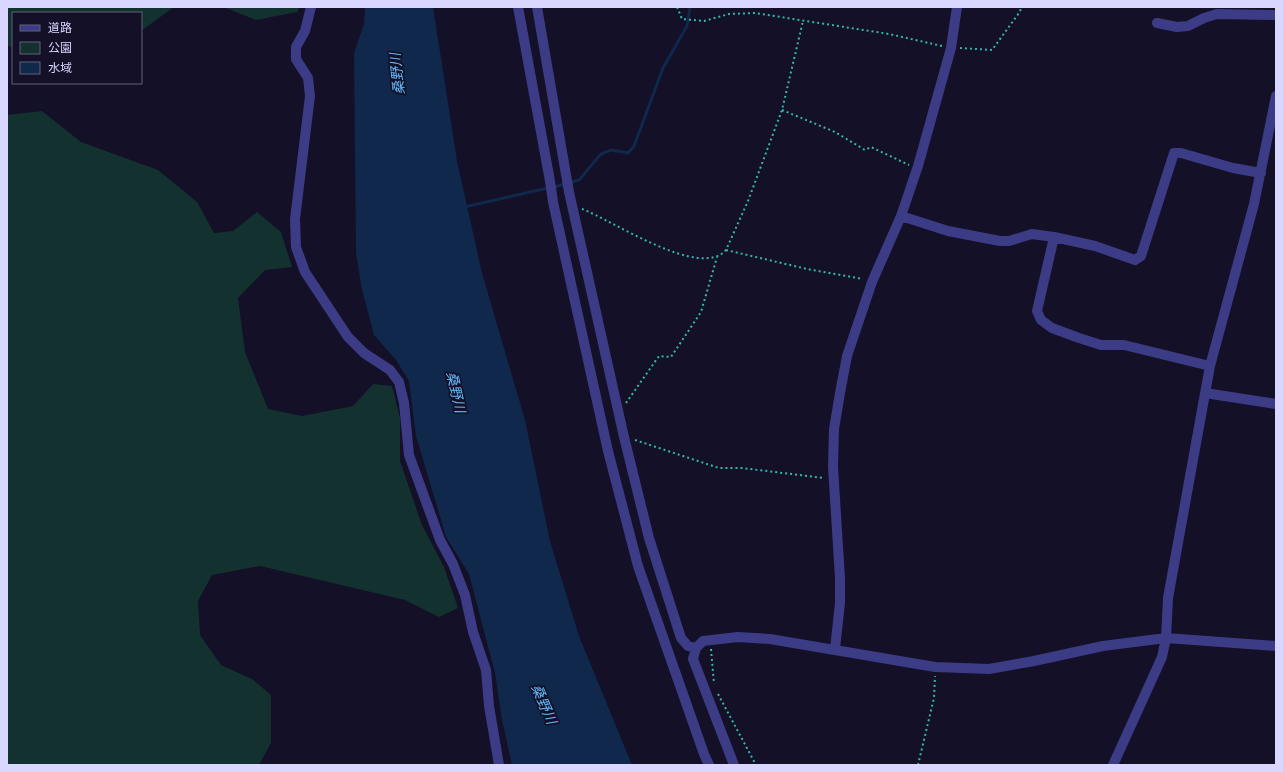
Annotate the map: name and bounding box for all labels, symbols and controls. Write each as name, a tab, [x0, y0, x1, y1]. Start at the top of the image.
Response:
legend	[12, 12, 142, 84]
text: 道路	[48, 19, 72, 36]
text: 公園	[48, 39, 72, 56]
water label: 桑野川	[385, 50, 409, 96]
text: 水域	[48, 59, 72, 76]
water label: 桑野川	[442, 369, 471, 417]
water label: 桑野川	[526, 681, 562, 729]

